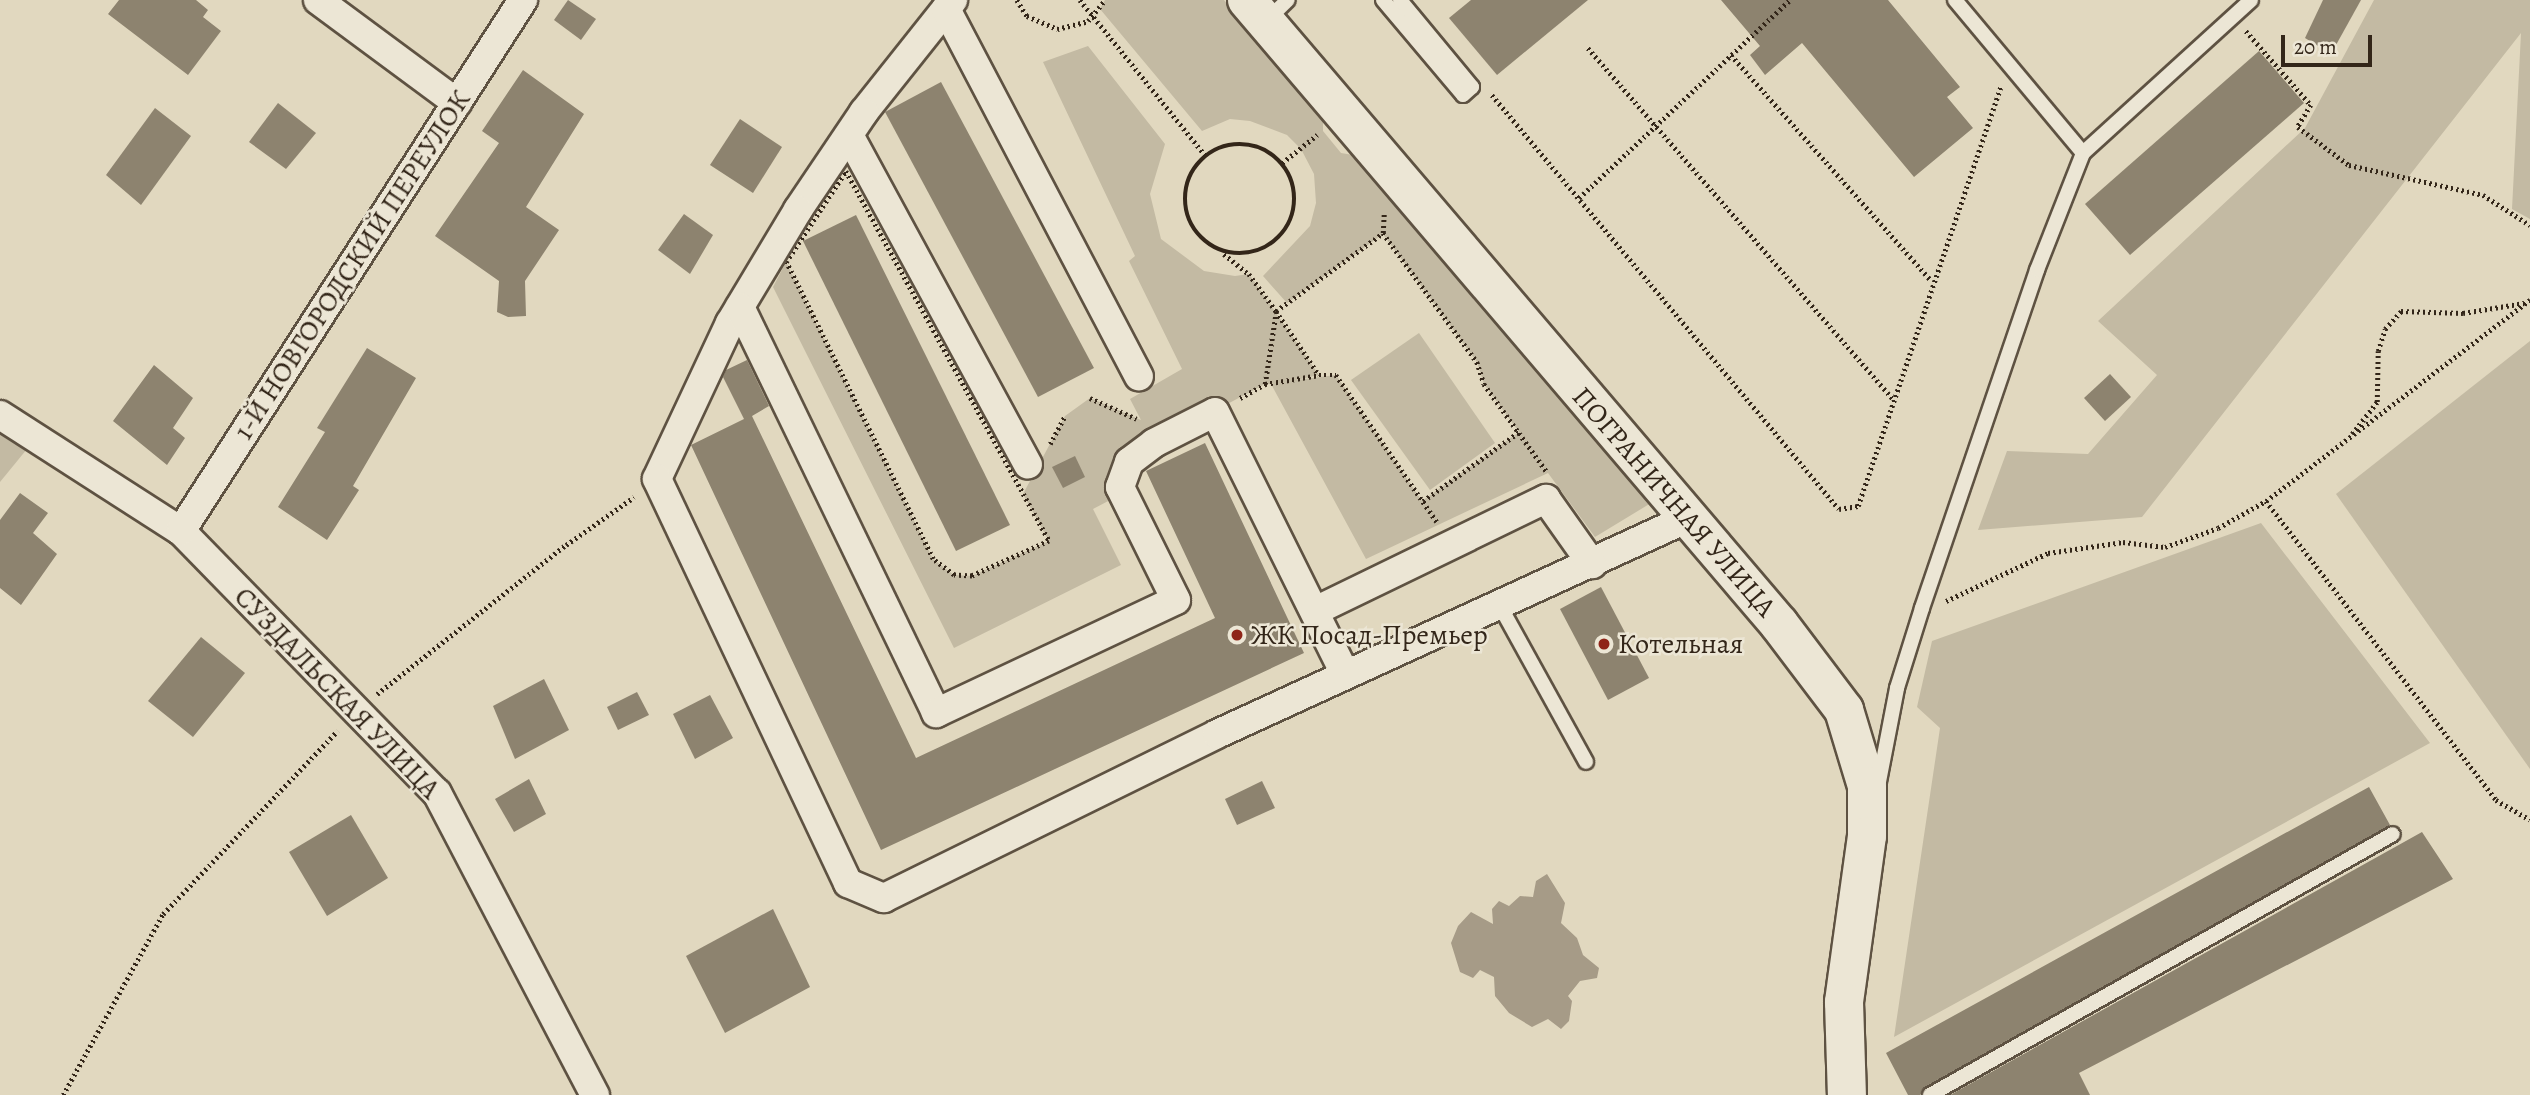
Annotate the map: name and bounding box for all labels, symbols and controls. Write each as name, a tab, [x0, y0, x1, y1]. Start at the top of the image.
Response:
scale bar	[2285, 21, 2376, 65]
text: 20 m	[2294, 33, 2337, 61]
street label: 1-Й НОВГОРОДСКИЙ ПЕРЕУЛОК	[226, 84, 478, 446]
street label: ПОГРАНИЧНАЯ УЛИЦА	[1565, 380, 1783, 624]
street label: СУЗДАЛЬСКАЯ УЛИЦА	[227, 580, 447, 806]
place label: ЖК Посад-Премьер	[1251, 618, 1488, 652]
marker: ЖК Посад-Премьер	[1229, 627, 1245, 643]
place label: Котельная	[1618, 627, 1743, 661]
marker: Котельная	[1596, 636, 1612, 652]

